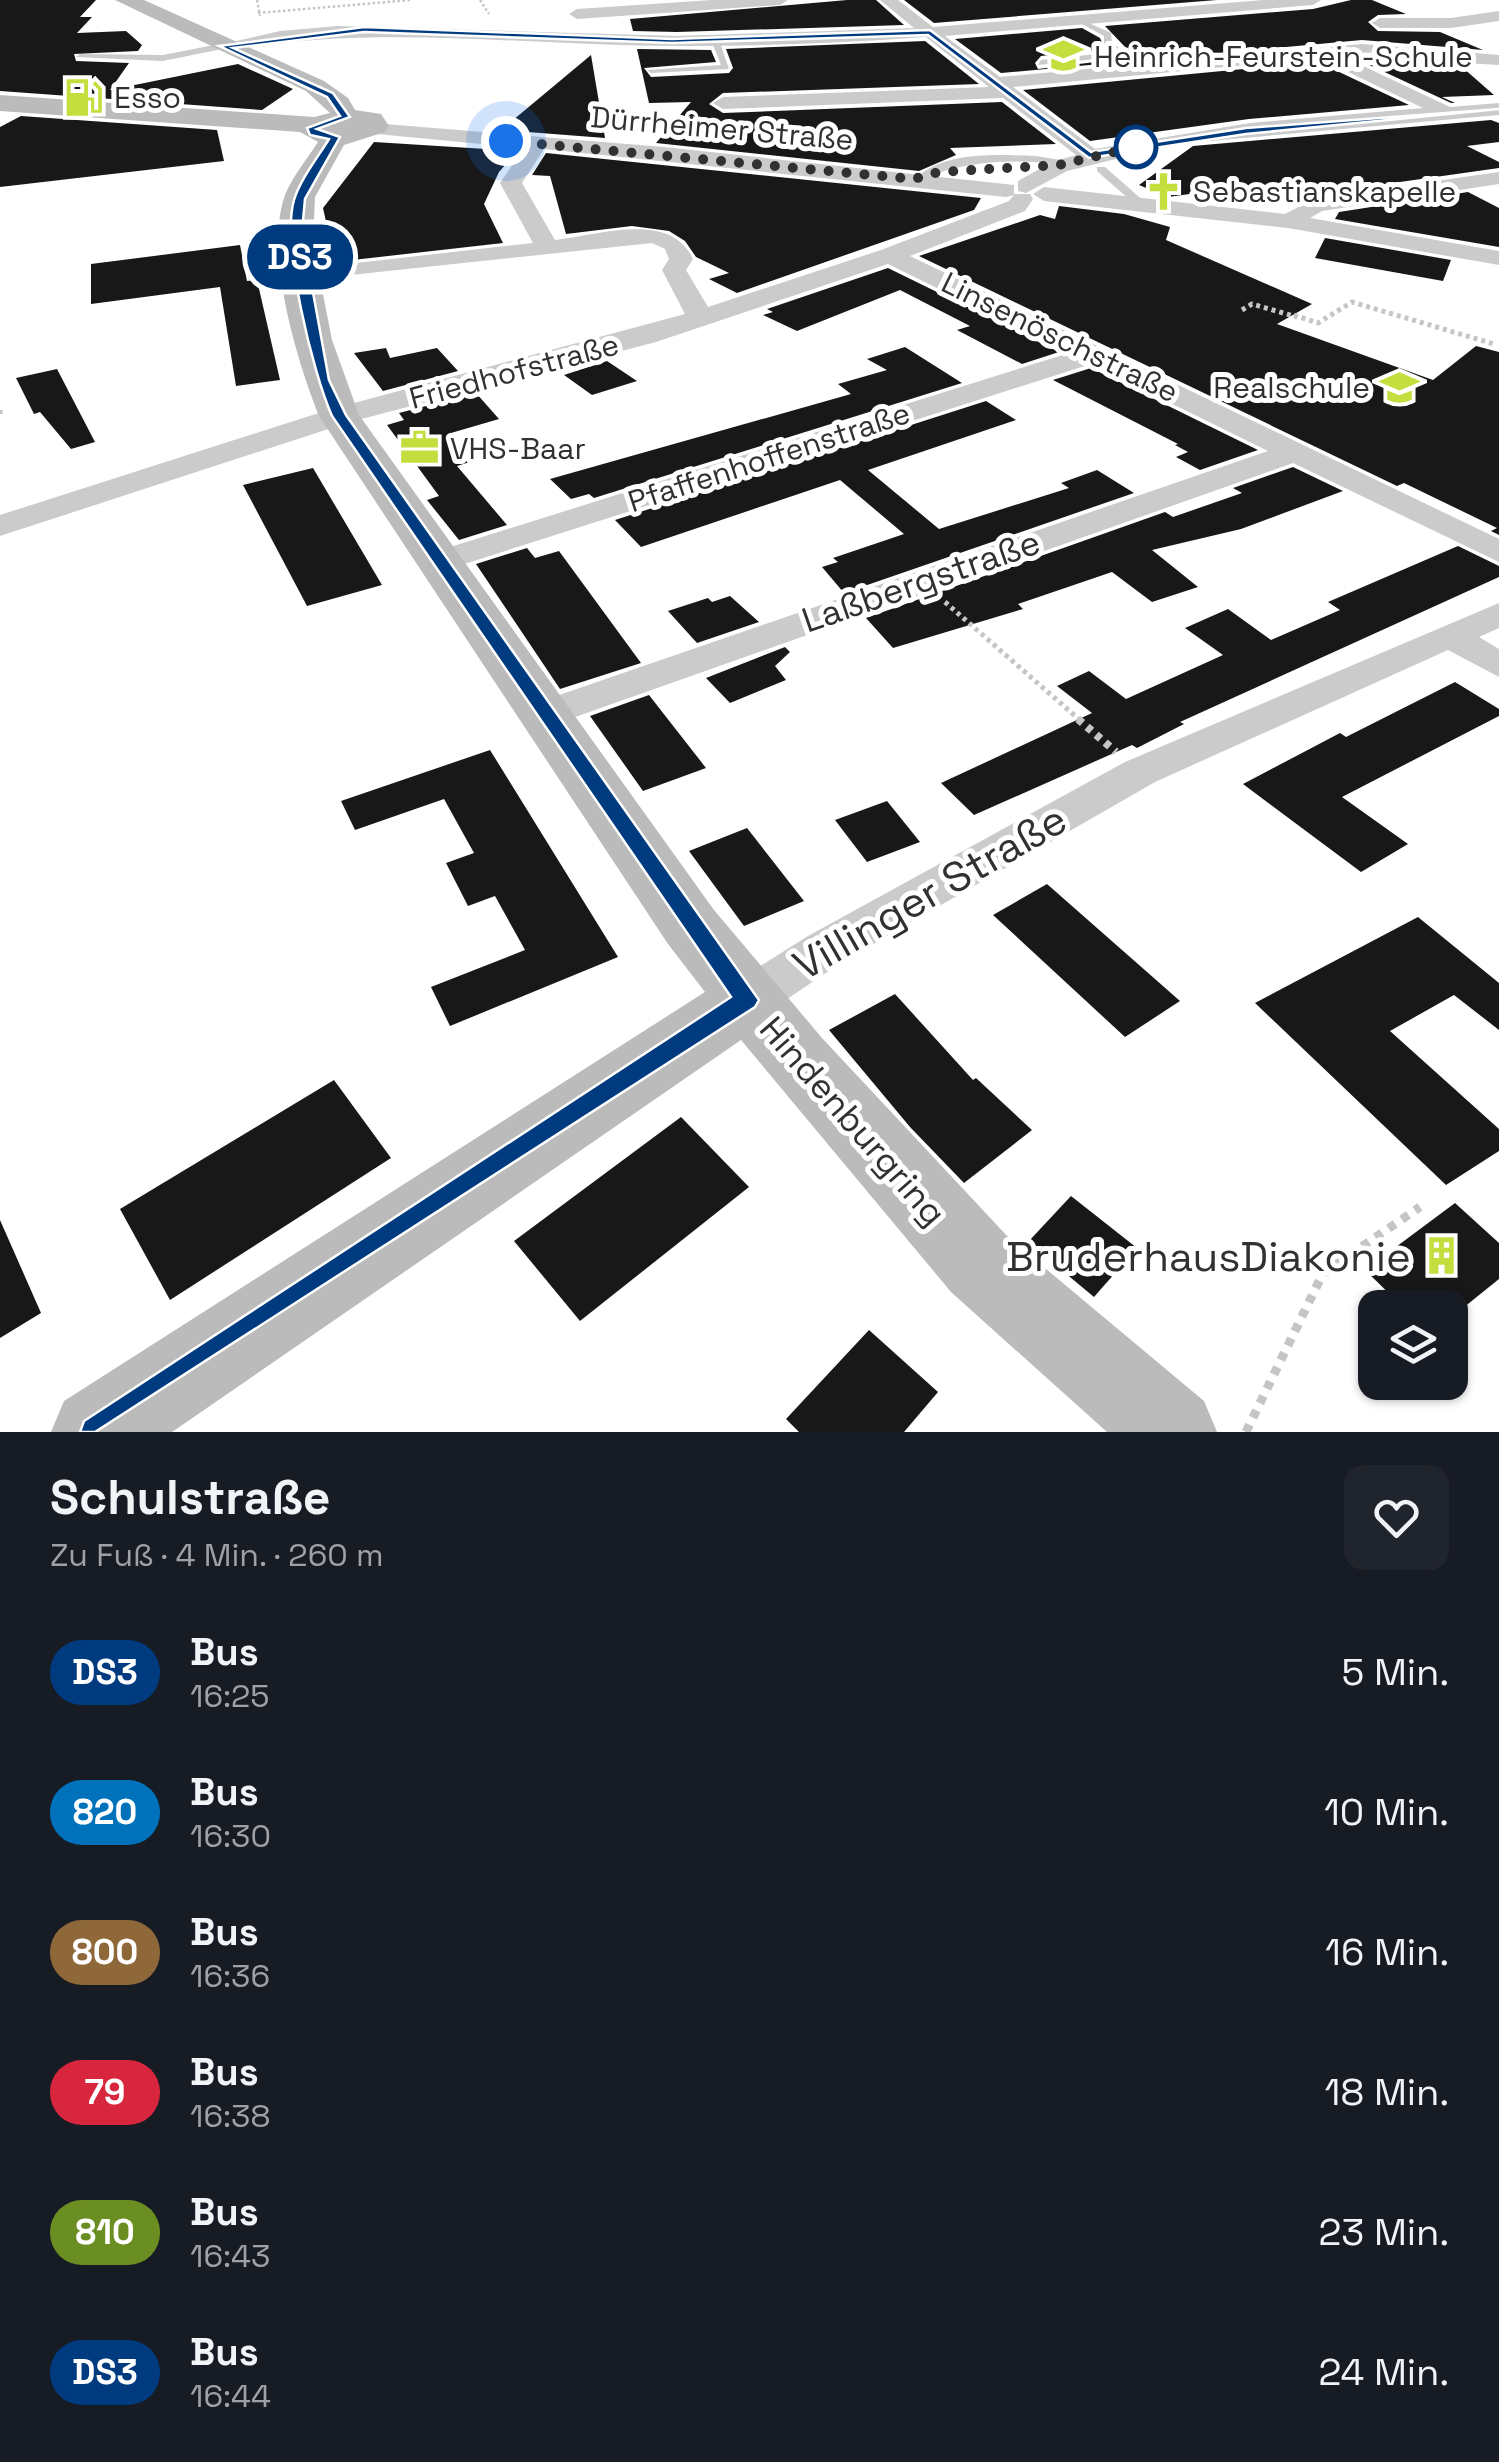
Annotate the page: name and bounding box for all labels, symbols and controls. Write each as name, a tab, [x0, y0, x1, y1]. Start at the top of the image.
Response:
school or university icon: Heinrich-Feurstein-Schule	[1043, 35, 1085, 77]
place label: Heinrich-Feurstein-Schule	[1094, 37, 1473, 76]
fuel station icon: Esso	[63, 76, 105, 118]
place label: Esso	[114, 78, 181, 117]
street label: Dürrheimer Straße	[589, 97, 855, 159]
your location	[481, 116, 531, 166]
unlabelled marker	[1115, 126, 1157, 168]
church icon: Sebastianskapelle	[1142, 170, 1184, 212]
place label: Sebastianskapelle	[1193, 172, 1456, 211]
line badge: DS3	[242, 224, 358, 290]
text: DS3	[267, 235, 333, 279]
street label: Linsenöschstraße	[935, 263, 1185, 411]
street label: Friedhofstraße	[405, 324, 623, 418]
school or university icon: Realschule	[1379, 366, 1421, 408]
place label: Realschule	[1213, 368, 1370, 407]
street label: Pfaffenhoffenstraße	[623, 393, 915, 521]
office icon: VHS-Baar	[399, 427, 441, 469]
place label: VHS-Baar	[450, 429, 586, 468]
street label: Laßbergstraße	[796, 520, 1046, 642]
street label: Villinger Straße	[784, 792, 1076, 992]
street label: Hindenburgring	[750, 1008, 956, 1234]
place label: BruderhausDiakonie	[1006, 1230, 1411, 1283]
building icon: BruderhausDiakonie	[1420, 1235, 1462, 1277]
map controls	[1358, 1290, 1468, 1400]
button: layers	[1358, 1290, 1468, 1400]
button: heart	[1344, 1465, 1449, 1570]
text: Schulstraße	[50, 1467, 330, 1528]
text: Zu Fuß · 4 Min. · 260 m	[50, 1535, 384, 1575]
text: Bus	[190, 1628, 259, 1676]
text: 5 Min.	[1341, 1648, 1449, 1696]
text: DS3	[72, 1650, 138, 1694]
text: 16:25	[190, 1676, 270, 1716]
text: Bus	[190, 1768, 259, 1816]
text: 10 Min.	[1324, 1788, 1449, 1836]
text: 820	[73, 1790, 137, 1834]
text: 16:30	[190, 1816, 271, 1856]
text: Bus	[190, 1908, 259, 1956]
text: 16 Min.	[1325, 1928, 1449, 1976]
text: 800	[72, 1930, 138, 1974]
text: 16:36	[190, 1956, 270, 1996]
text: Bus	[190, 2048, 259, 2096]
text: 18 Min.	[1325, 2068, 1449, 2116]
text: 79	[84, 2070, 126, 2114]
text: 16:38	[190, 2096, 270, 2136]
text: Bus	[190, 2188, 259, 2236]
text: 23 Min.	[1318, 2208, 1449, 2256]
text: 810	[75, 2210, 135, 2254]
text: 16:43	[190, 2236, 270, 2276]
text: Bus	[190, 2328, 259, 2376]
text: 24 Min.	[1319, 2348, 1449, 2396]
text: DS3	[72, 2350, 138, 2394]
text: 16:44	[190, 2376, 271, 2416]

